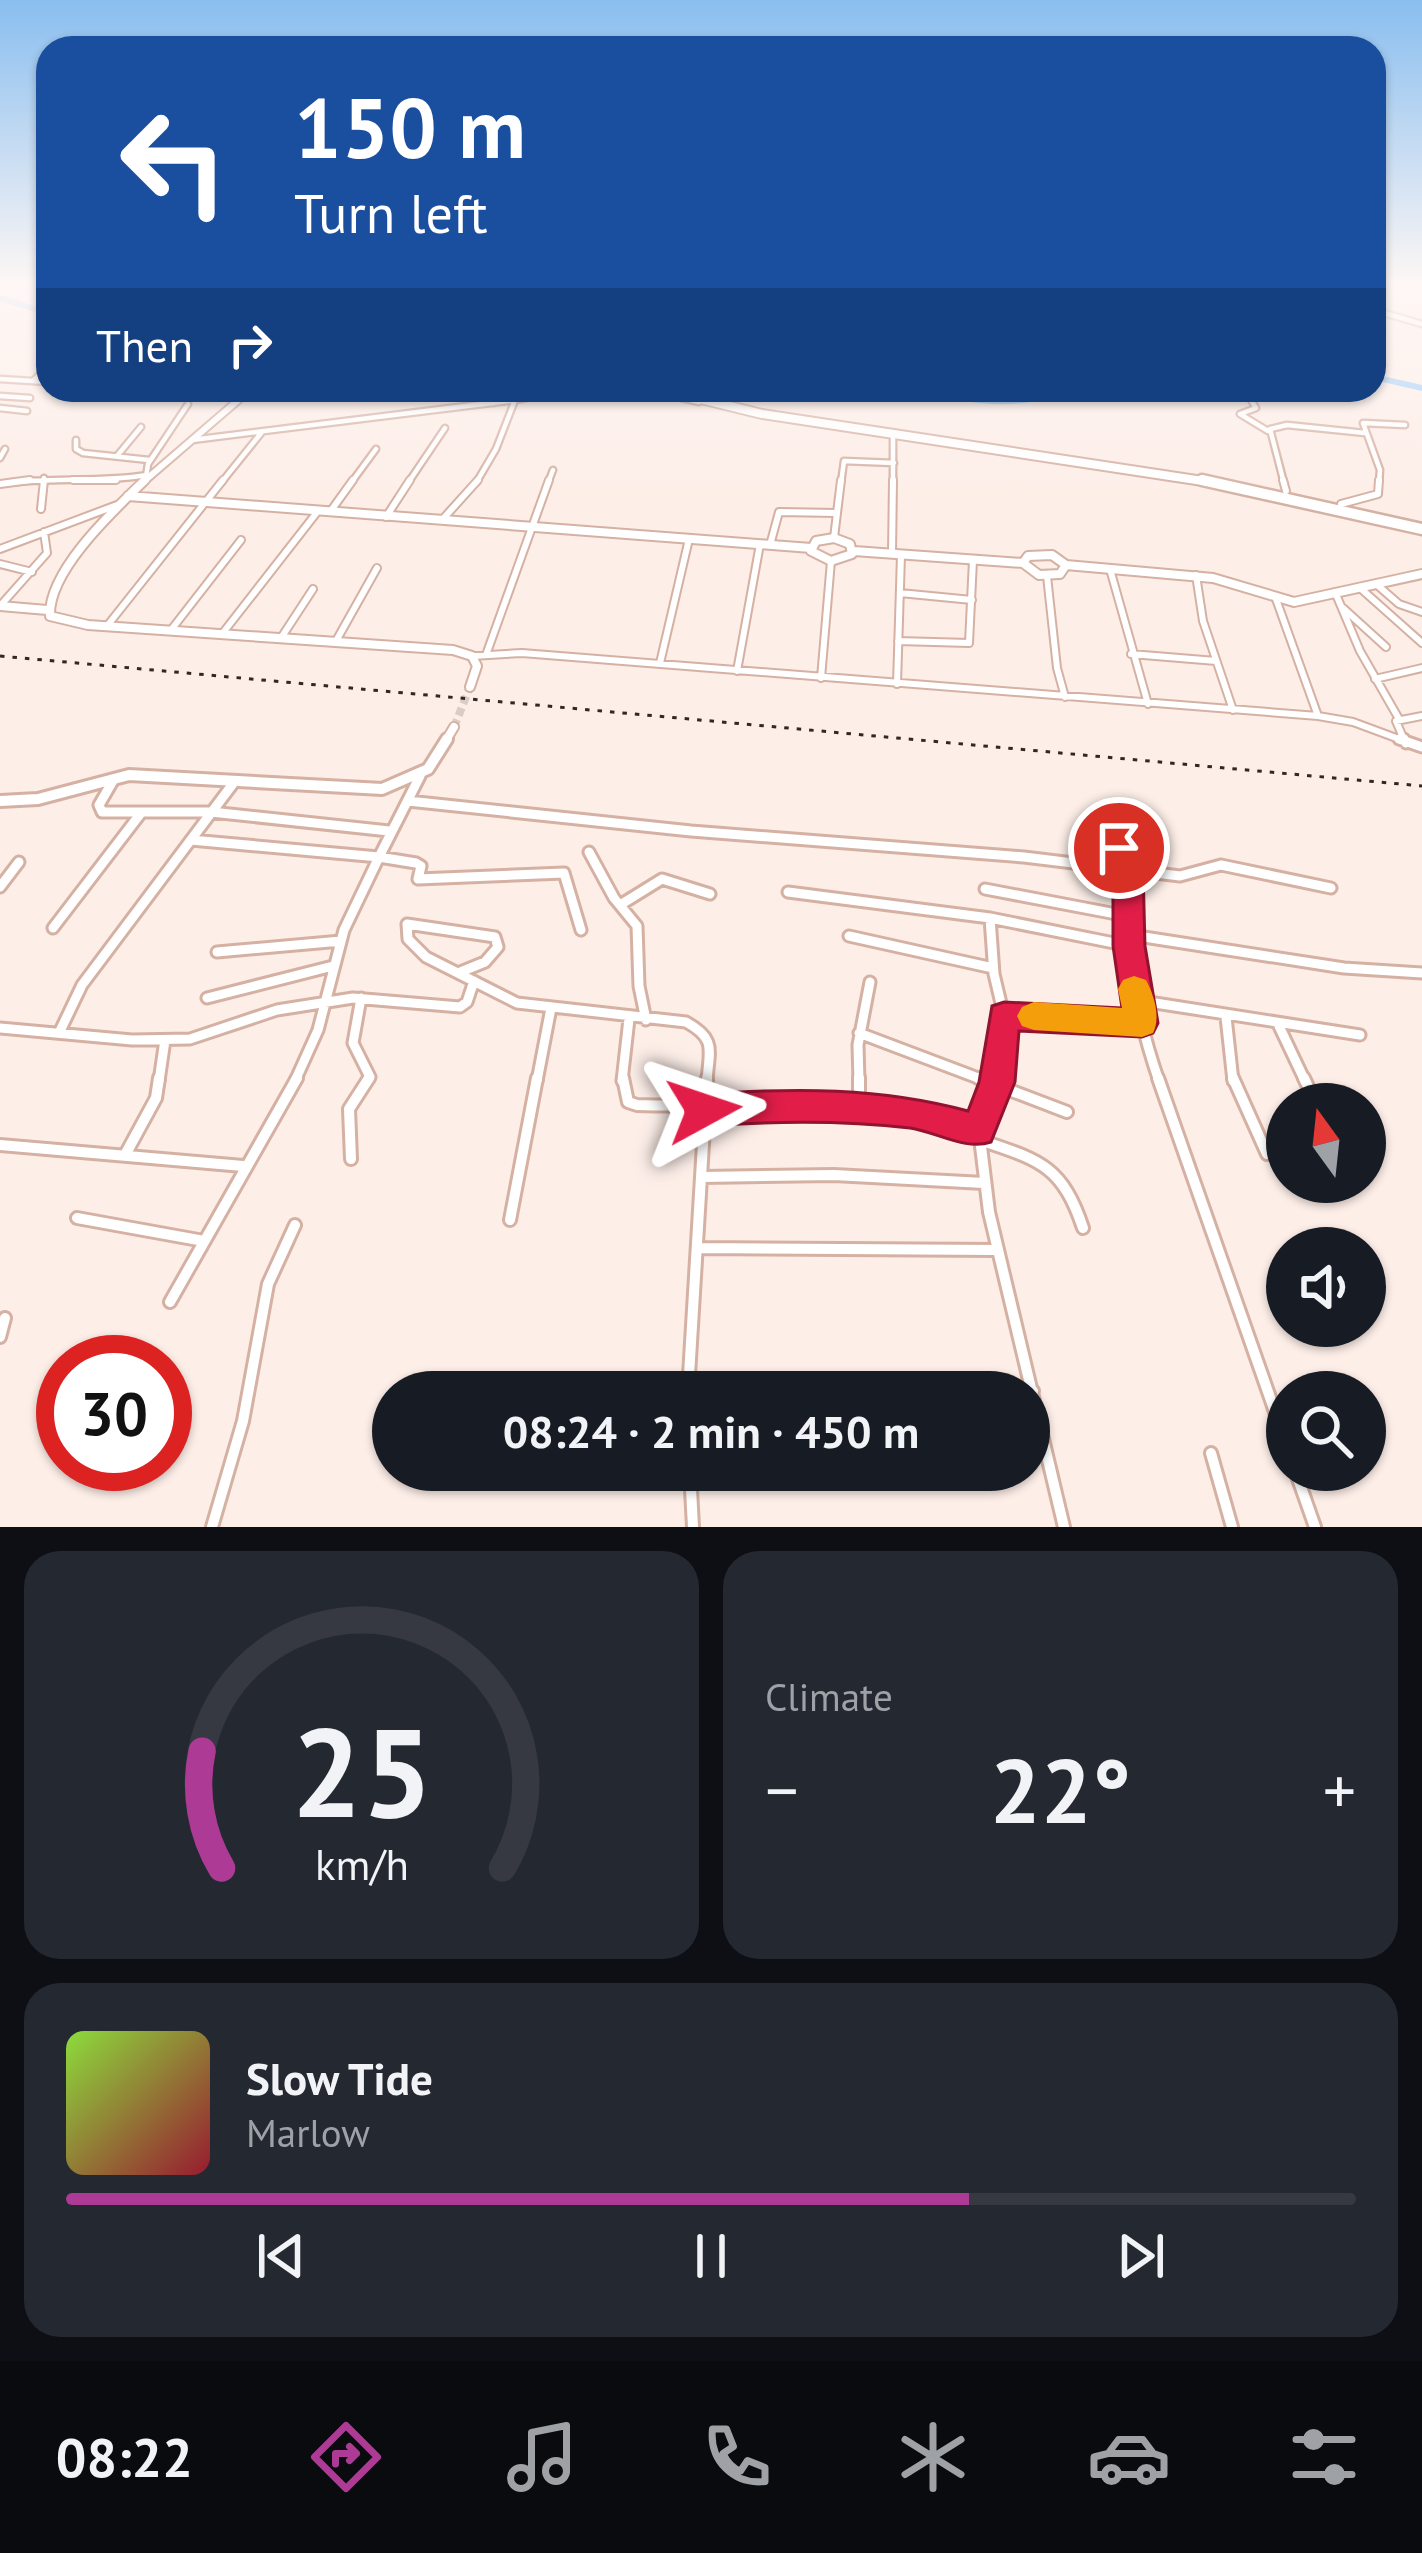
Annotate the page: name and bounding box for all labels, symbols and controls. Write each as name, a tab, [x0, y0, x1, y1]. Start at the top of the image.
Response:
text: 150 m	[294, 72, 526, 181]
icon: left	[96, 84, 252, 240]
text: Turn left	[294, 178, 488, 248]
icon: right	[217, 312, 283, 378]
text: Then	[96, 316, 193, 374]
pin	[1068, 797, 1170, 899]
icon: arrive	[1086, 815, 1152, 881]
position arrow	[641, 1047, 767, 1173]
north arrow	[1266, 1083, 1386, 1203]
map controls	[1266, 1083, 1386, 1491]
button: sound	[1266, 1227, 1386, 1347]
speed limit sign: 30	[36, 1335, 192, 1491]
button: search	[1266, 1371, 1386, 1491]
text: 08:24 · 2 min · 450 m	[503, 1402, 919, 1460]
text: Climate	[765, 1671, 893, 1722]
text: 25	[291, 1690, 432, 1851]
text: 22°	[990, 1731, 1131, 1848]
text: −	[765, 1747, 798, 1832]
text: +	[1323, 1747, 1356, 1832]
text: km/h	[314, 1836, 409, 1892]
text: Slow Tide	[246, 2049, 433, 2107]
text: Marlow	[246, 2107, 370, 2158]
icon: previous	[248, 2223, 314, 2289]
icon: pause	[678, 2223, 744, 2289]
icon: next	[1108, 2223, 1174, 2289]
icon: directions	[304, 2415, 388, 2499]
icon: music	[500, 2415, 584, 2499]
icon: phone	[695, 2415, 779, 2499]
icon: climate	[891, 2415, 975, 2499]
icon: car	[1087, 2415, 1171, 2499]
icon: filters	[1282, 2415, 1366, 2499]
text: 08:22	[56, 2422, 193, 2492]

